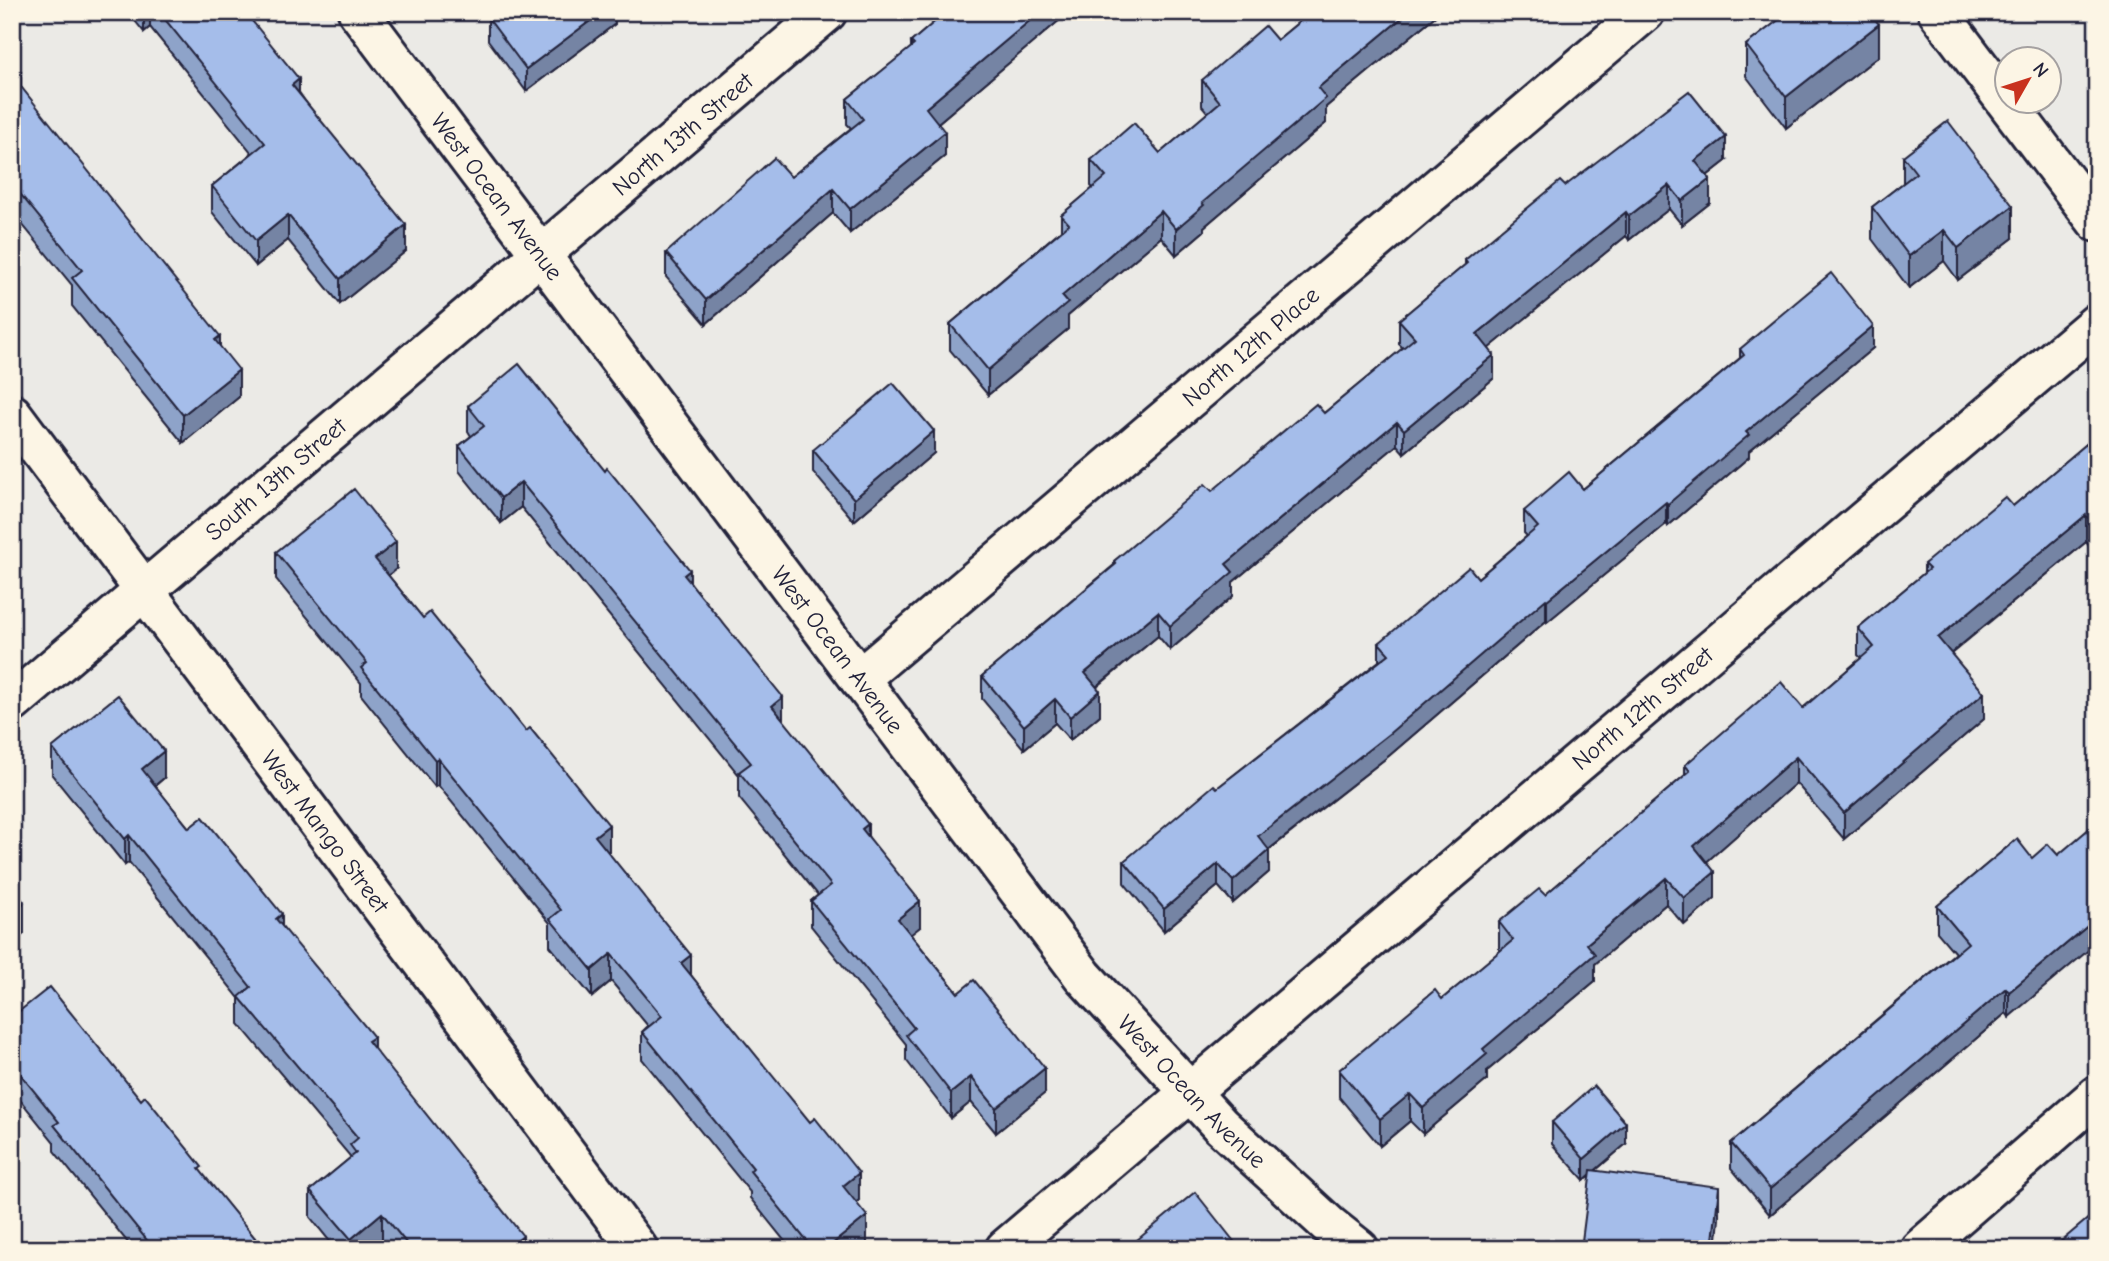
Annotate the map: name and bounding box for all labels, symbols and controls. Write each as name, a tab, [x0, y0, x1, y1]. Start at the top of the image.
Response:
north arrow	[1994, 46, 2064, 116]
text: N	[2028, 58, 2053, 82]
street label: North 13th Street	[607, 66, 760, 202]
street label: West Ocean Avenue	[425, 107, 569, 286]
street label: North 12th Place	[1177, 281, 1325, 412]
street label: South 13th Street	[200, 411, 353, 547]
street label: West Ocean Avenue	[766, 561, 910, 739]
street label: North 12th Street	[1567, 640, 1720, 776]
street label: West Mango Street	[255, 745, 396, 919]
street label: West Ocean Avenue	[1112, 1009, 1272, 1174]

